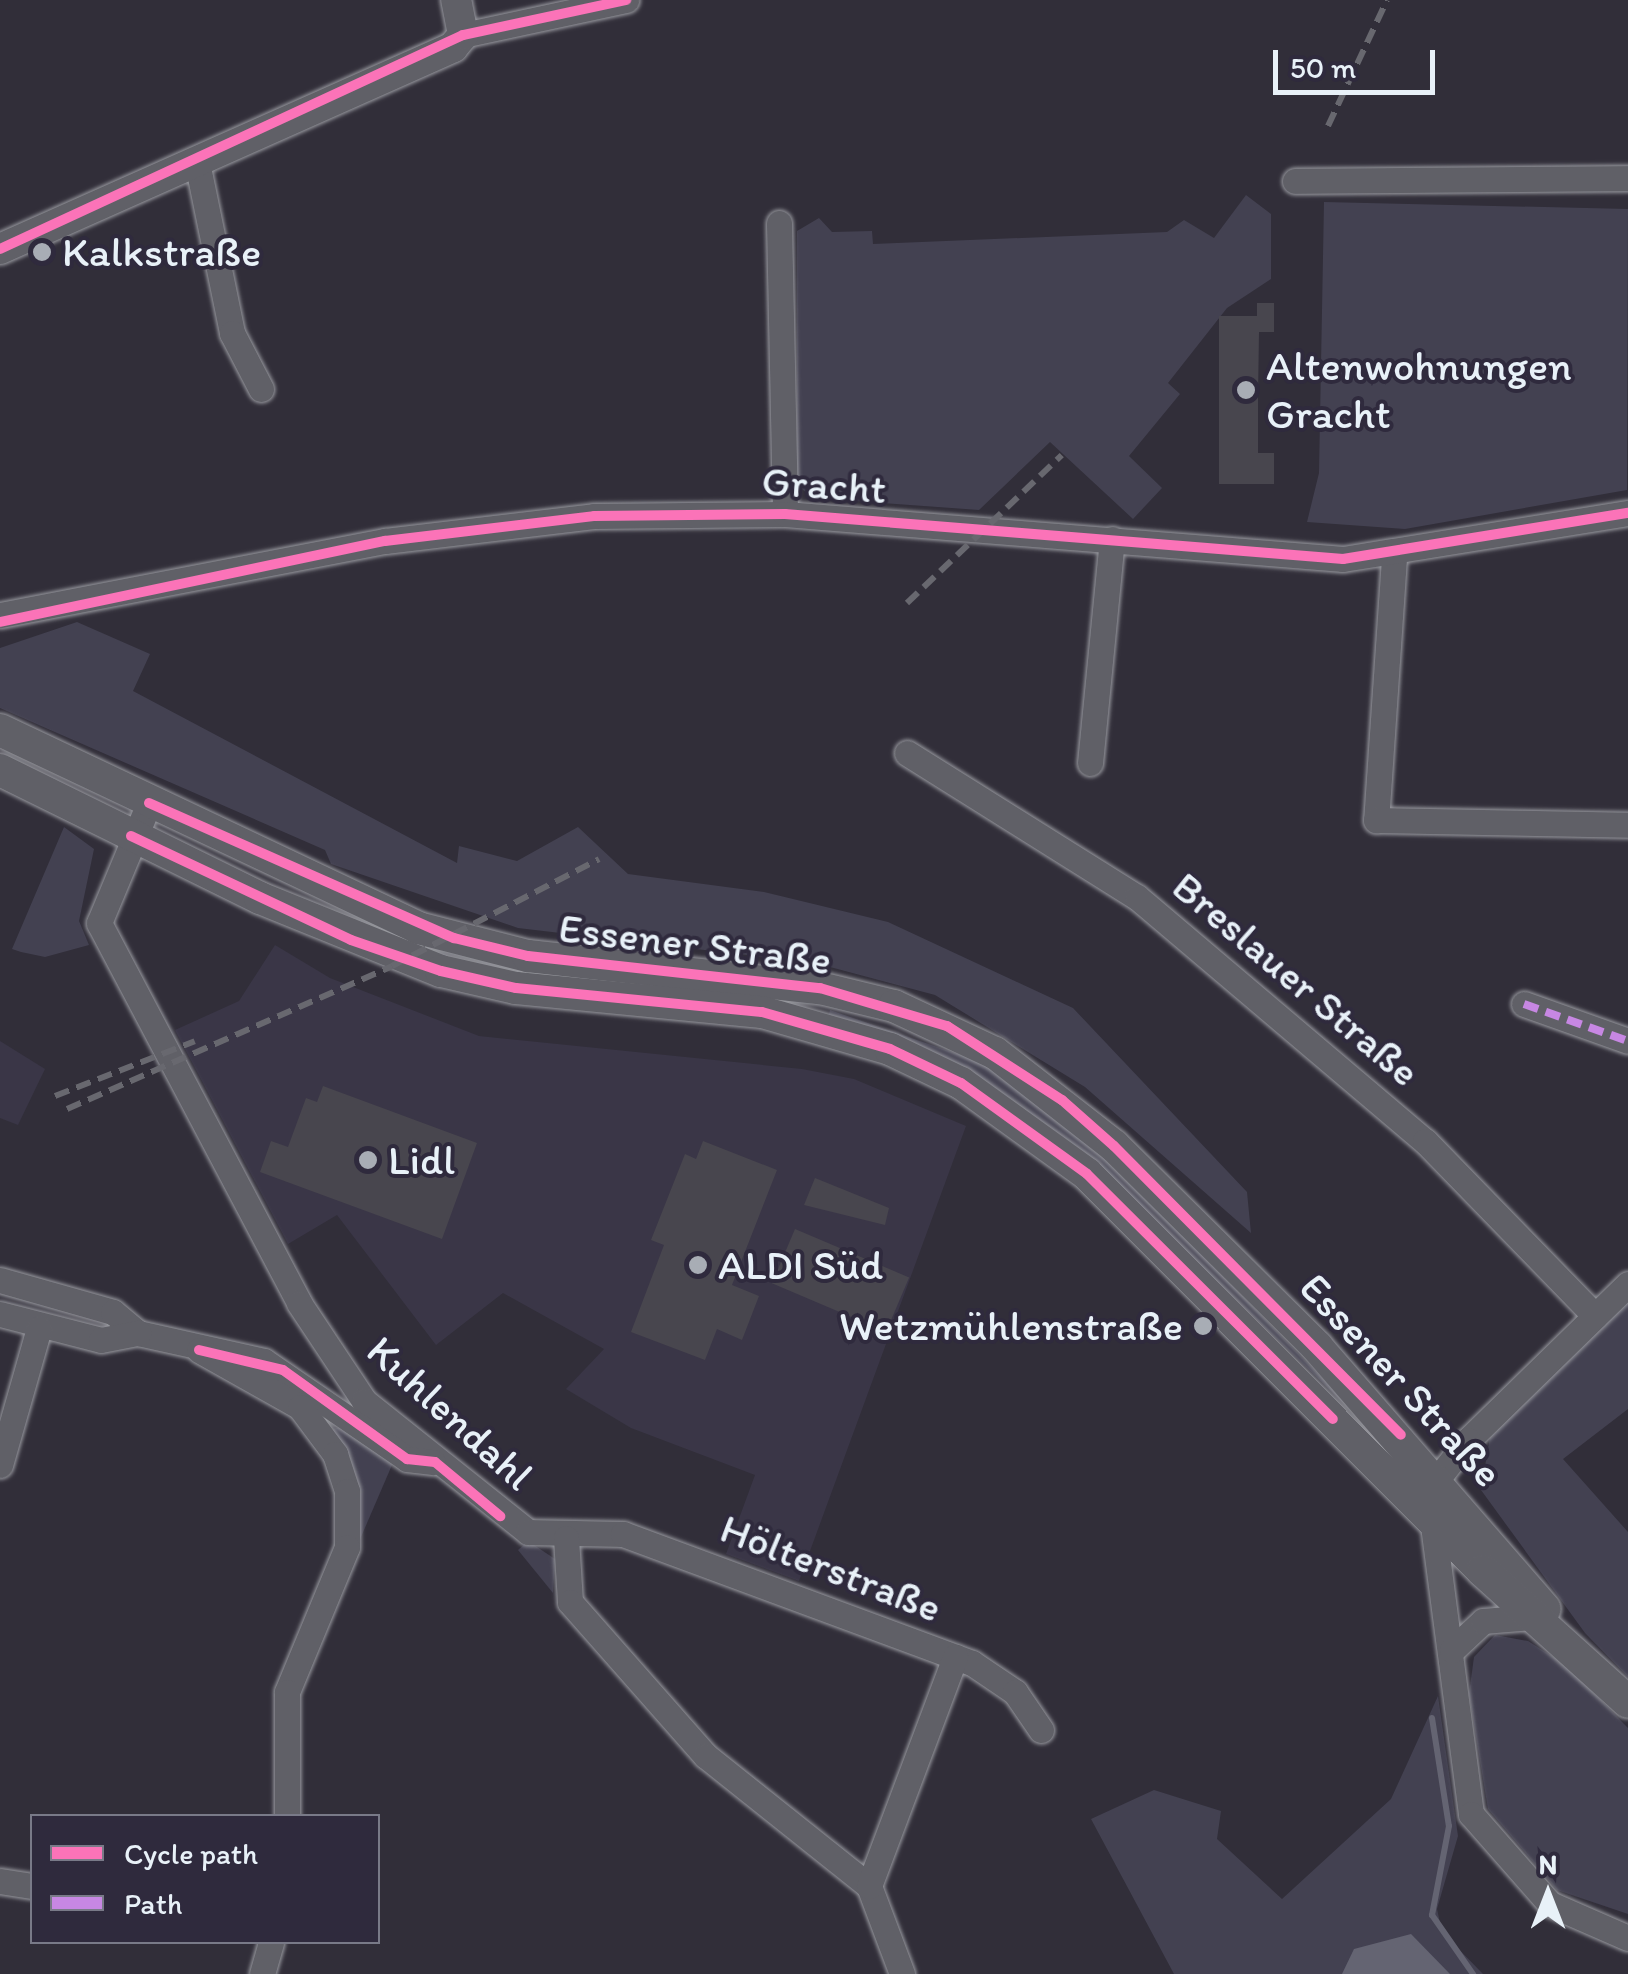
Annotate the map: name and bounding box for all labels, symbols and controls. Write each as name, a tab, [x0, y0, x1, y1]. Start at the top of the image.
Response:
scale bar	[1278, 30, 1440, 92]
text: 50 m	[1290, 49, 1356, 86]
place label: Kalkstraße	[62, 227, 261, 277]
marker: Kalkstraße	[31, 241, 53, 263]
place label: Altenwohnungen Gracht	[1266, 341, 1572, 440]
marker: Altenwohnungen Gracht	[1235, 379, 1257, 401]
street label: Gracht	[760, 456, 888, 514]
street label: Breslauer Straße	[1162, 861, 1430, 1097]
street label: Essener Straße	[556, 902, 834, 986]
place label: Lidl	[388, 1135, 455, 1185]
marker: Lidl	[357, 1149, 379, 1171]
place label: ALDI Süd	[718, 1240, 883, 1290]
marker: ALDI Süd	[687, 1254, 709, 1276]
street label: Essener Straße	[1289, 1263, 1513, 1497]
place label: Wetzmühlenstraße	[839, 1301, 1183, 1351]
marker: Wetzmühlenstraße	[1192, 1315, 1214, 1337]
street label: Kuhlendahl	[357, 1325, 543, 1501]
street label: Hölterstraße	[713, 1503, 949, 1633]
legend	[30, 1814, 380, 1944]
text: Cycle path	[124, 1835, 258, 1872]
north arrow	[1498, 1844, 1598, 1944]
text: N	[1539, 1847, 1557, 1881]
text: Path	[124, 1885, 182, 1922]

